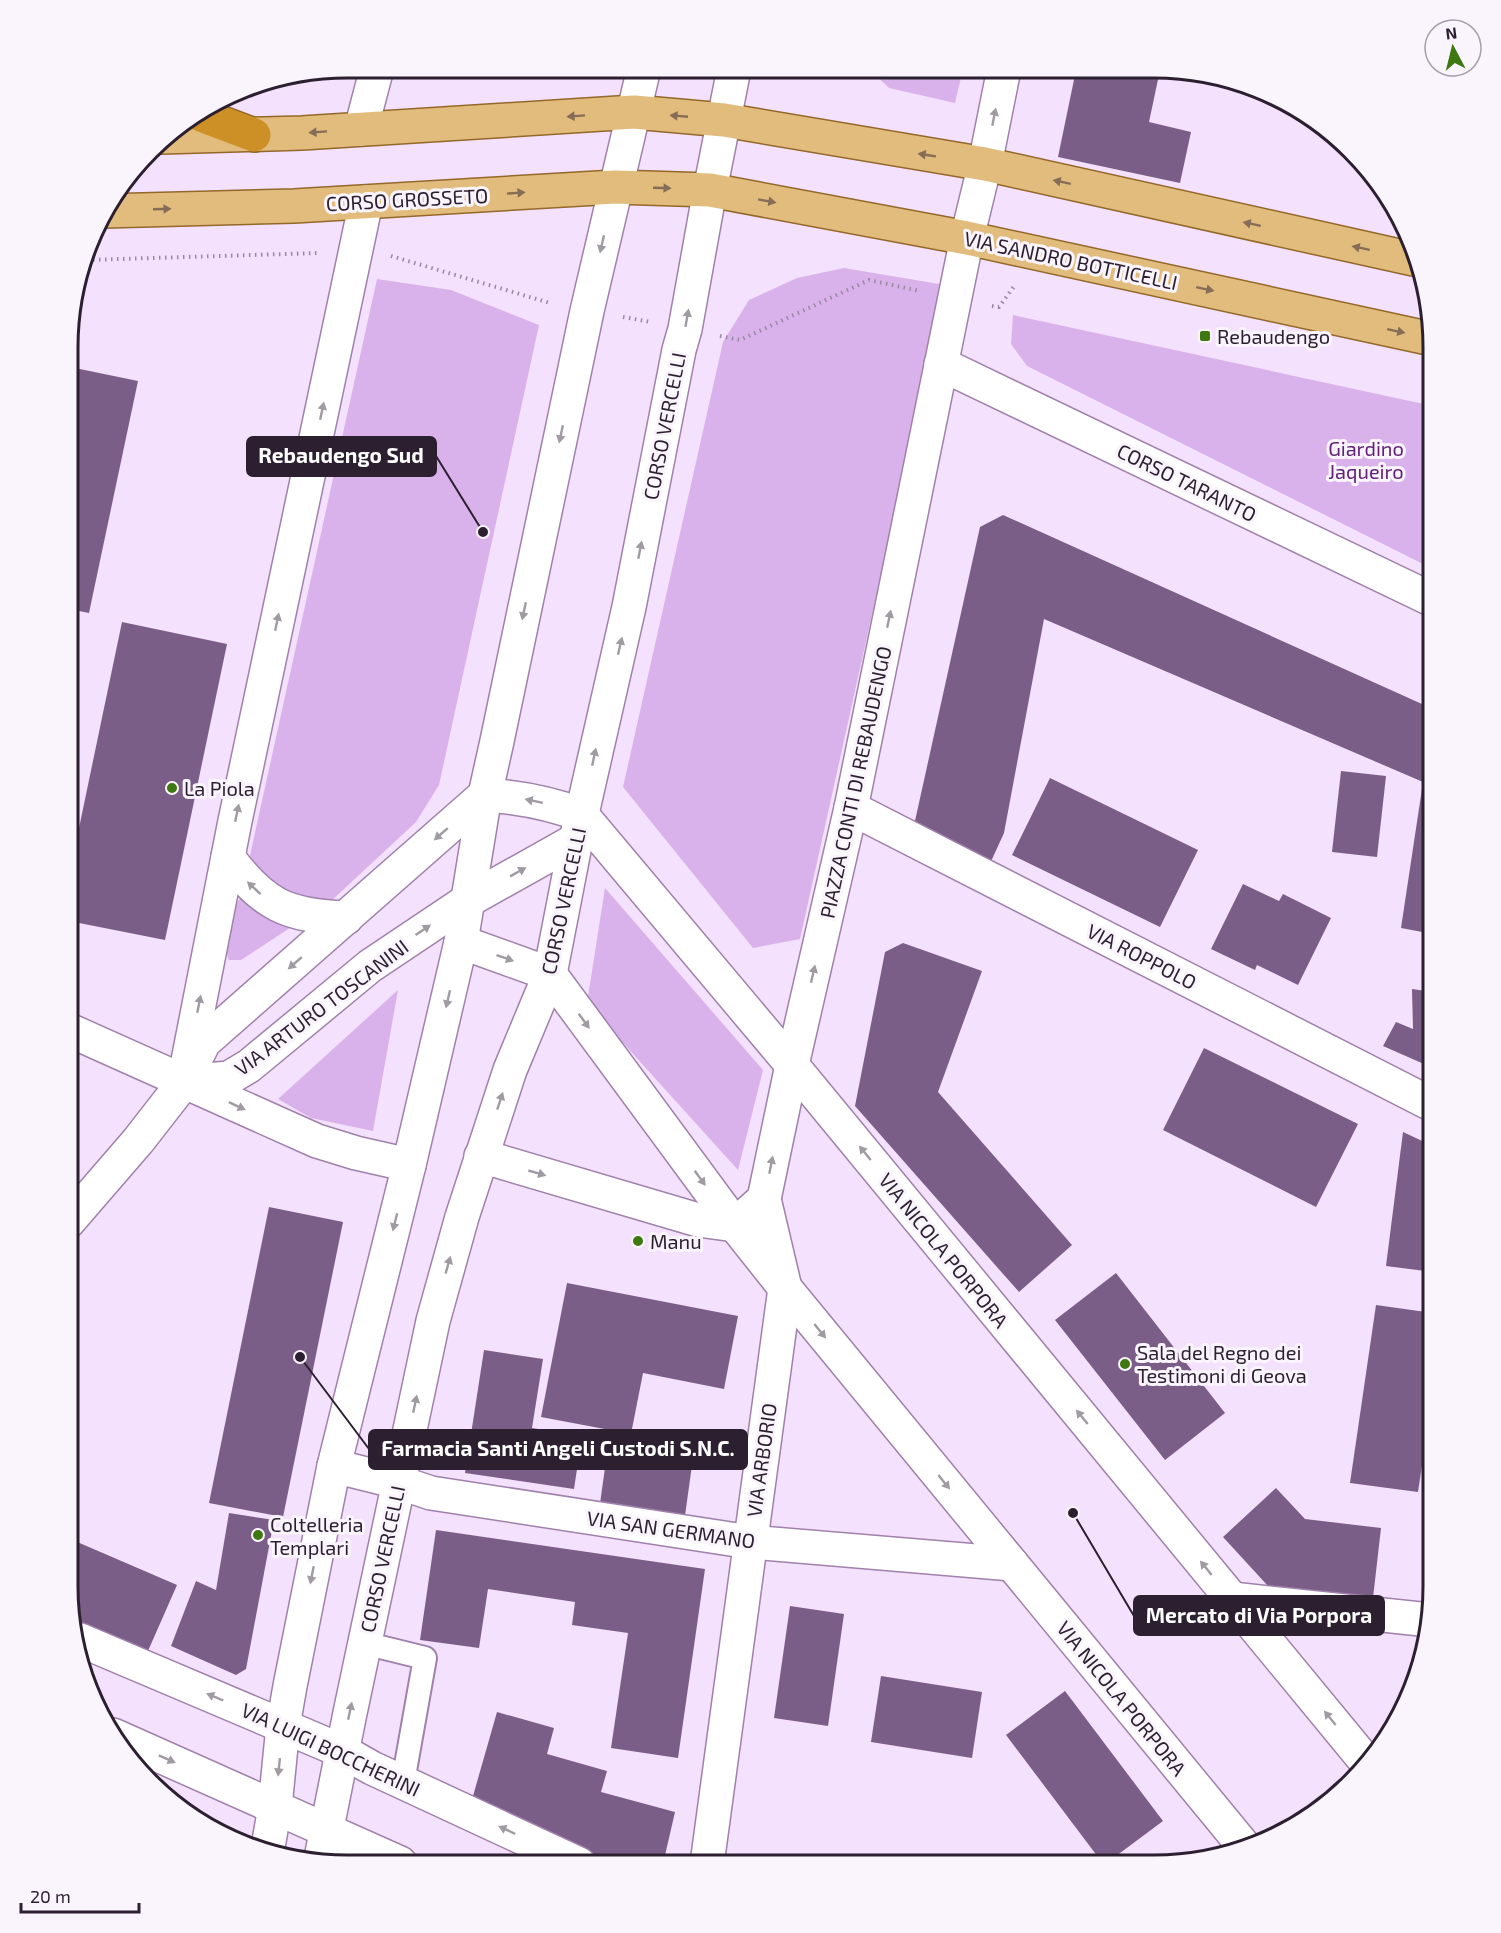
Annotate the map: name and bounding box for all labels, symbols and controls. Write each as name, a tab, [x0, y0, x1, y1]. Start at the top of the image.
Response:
north arrow	[1423, 18, 1483, 78]
text: N	[1444, 22, 1458, 43]
one-way arrow	[990, 107, 999, 126]
one-way arrow	[566, 111, 585, 121]
one-way arrow	[669, 111, 688, 121]
one-way arrow	[309, 127, 328, 137]
one-way arrow	[918, 150, 937, 159]
one-way arrow	[1052, 177, 1071, 186]
street label: CORSO GROSSETO	[325, 183, 489, 215]
one-way arrow	[653, 184, 672, 193]
one-way arrow	[506, 188, 525, 197]
one-way arrow	[758, 197, 777, 206]
one-way arrow	[153, 205, 172, 214]
one-way arrow	[1243, 219, 1262, 228]
street label: VIA SANDRO BOTTICELLI	[962, 226, 1180, 294]
one-way arrow	[597, 234, 607, 253]
one-way arrow	[1352, 243, 1371, 252]
one-way arrow	[1196, 285, 1214, 295]
one-way arrow	[683, 308, 692, 327]
place label: Rebaudengo	[1217, 324, 1330, 348]
one-way arrow	[1386, 327, 1405, 336]
marker: Rebaudengo	[1198, 329, 1212, 343]
street label: CORSO VERCELLI	[638, 350, 690, 502]
one-way arrow	[318, 401, 327, 420]
one-way arrow	[556, 425, 565, 444]
park label: Giardino Jaqueiro	[1328, 436, 1404, 483]
callout: Rebaudengo Sud	[247, 437, 436, 476]
street label: CORSO TARANTO	[1113, 438, 1261, 526]
text: Rebaudengo Sud	[258, 442, 424, 467]
one-way arrow	[636, 540, 645, 559]
one-way arrow	[519, 602, 528, 621]
one-way arrow	[885, 609, 894, 628]
one-way arrow	[273, 612, 282, 631]
one-way arrow	[615, 636, 625, 655]
street label: PIAZZA CONTI DI REBAUDENGO	[814, 644, 896, 920]
one-way arrow	[590, 748, 600, 767]
place label: La Piola	[184, 776, 255, 800]
marker: La Piola	[165, 781, 179, 795]
one-way arrow	[525, 795, 544, 805]
one-way arrow	[232, 803, 242, 822]
street label: CORSO VERCELLI	[536, 825, 590, 977]
one-way arrow	[434, 827, 449, 840]
one-way arrow	[510, 867, 527, 877]
one-way arrow	[246, 881, 261, 895]
street label: VIA ROPPOLO	[1083, 918, 1201, 994]
one-way arrow	[415, 925, 431, 936]
street label: VIA ARTURO TOSCANINI	[230, 934, 412, 1080]
one-way arrow	[496, 953, 514, 963]
one-way arrow	[288, 956, 303, 969]
one-way arrow	[808, 965, 818, 983]
one-way arrow	[442, 990, 452, 1009]
one-way arrow	[195, 994, 204, 1013]
one-way arrow	[578, 1012, 590, 1028]
one-way arrow	[495, 1092, 505, 1110]
one-way arrow	[228, 1102, 245, 1111]
one-way arrow	[858, 1145, 871, 1161]
one-way arrow	[767, 1155, 777, 1174]
street label: VIA NICOLA PORPORA	[874, 1168, 1014, 1333]
one-way arrow	[529, 1169, 547, 1178]
one-way arrow	[694, 1169, 706, 1185]
one-way arrow	[390, 1213, 400, 1231]
place label: Manu	[650, 1229, 702, 1253]
marker: Manu	[631, 1234, 645, 1248]
one-way arrow	[444, 1256, 454, 1274]
one-way arrow	[813, 1323, 826, 1338]
place label: Sala del Regno dei Testimoni di Geova	[1137, 1340, 1307, 1387]
marker: Sala del Regno dei Testimoni di Geova	[1118, 1357, 1132, 1371]
one-way arrow	[411, 1395, 420, 1414]
street label: VIA ARBORIO	[741, 1401, 781, 1519]
one-way arrow	[1076, 1410, 1089, 1425]
callout: Farmacia Santi Angeli Custodi S.N.C.	[369, 1430, 747, 1469]
text: Farmacia Santi Angeli Custodi S.N.C.	[381, 1435, 735, 1460]
one-way arrow	[937, 1474, 950, 1489]
street label: CORSO VERCELLI	[355, 1483, 409, 1635]
street label: VIA SAN GERMANO	[585, 1505, 757, 1553]
place label: Coltelleria Templari	[270, 1512, 364, 1559]
marker: Coltelleria Templari	[251, 1528, 265, 1542]
one-way arrow	[1200, 1560, 1213, 1575]
one-way arrow	[307, 1566, 316, 1585]
callout: Mercato di Via Porpora	[1134, 1596, 1384, 1635]
text: Mercato di Via Porpora	[1146, 1602, 1372, 1627]
street label: VIA NICOLA PORPORA	[1052, 1616, 1192, 1781]
one-way arrow	[206, 1692, 224, 1702]
street label: VIA LUIGI BOCCHERINI	[238, 1697, 424, 1801]
one-way arrow	[346, 1702, 355, 1721]
one-way arrow	[1324, 1711, 1337, 1726]
one-way arrow	[158, 1754, 176, 1764]
one-way arrow	[274, 1758, 284, 1777]
one-way arrow	[499, 1826, 516, 1835]
scale bar	[21, 1876, 140, 1914]
text: 20 m	[30, 1885, 71, 1907]

